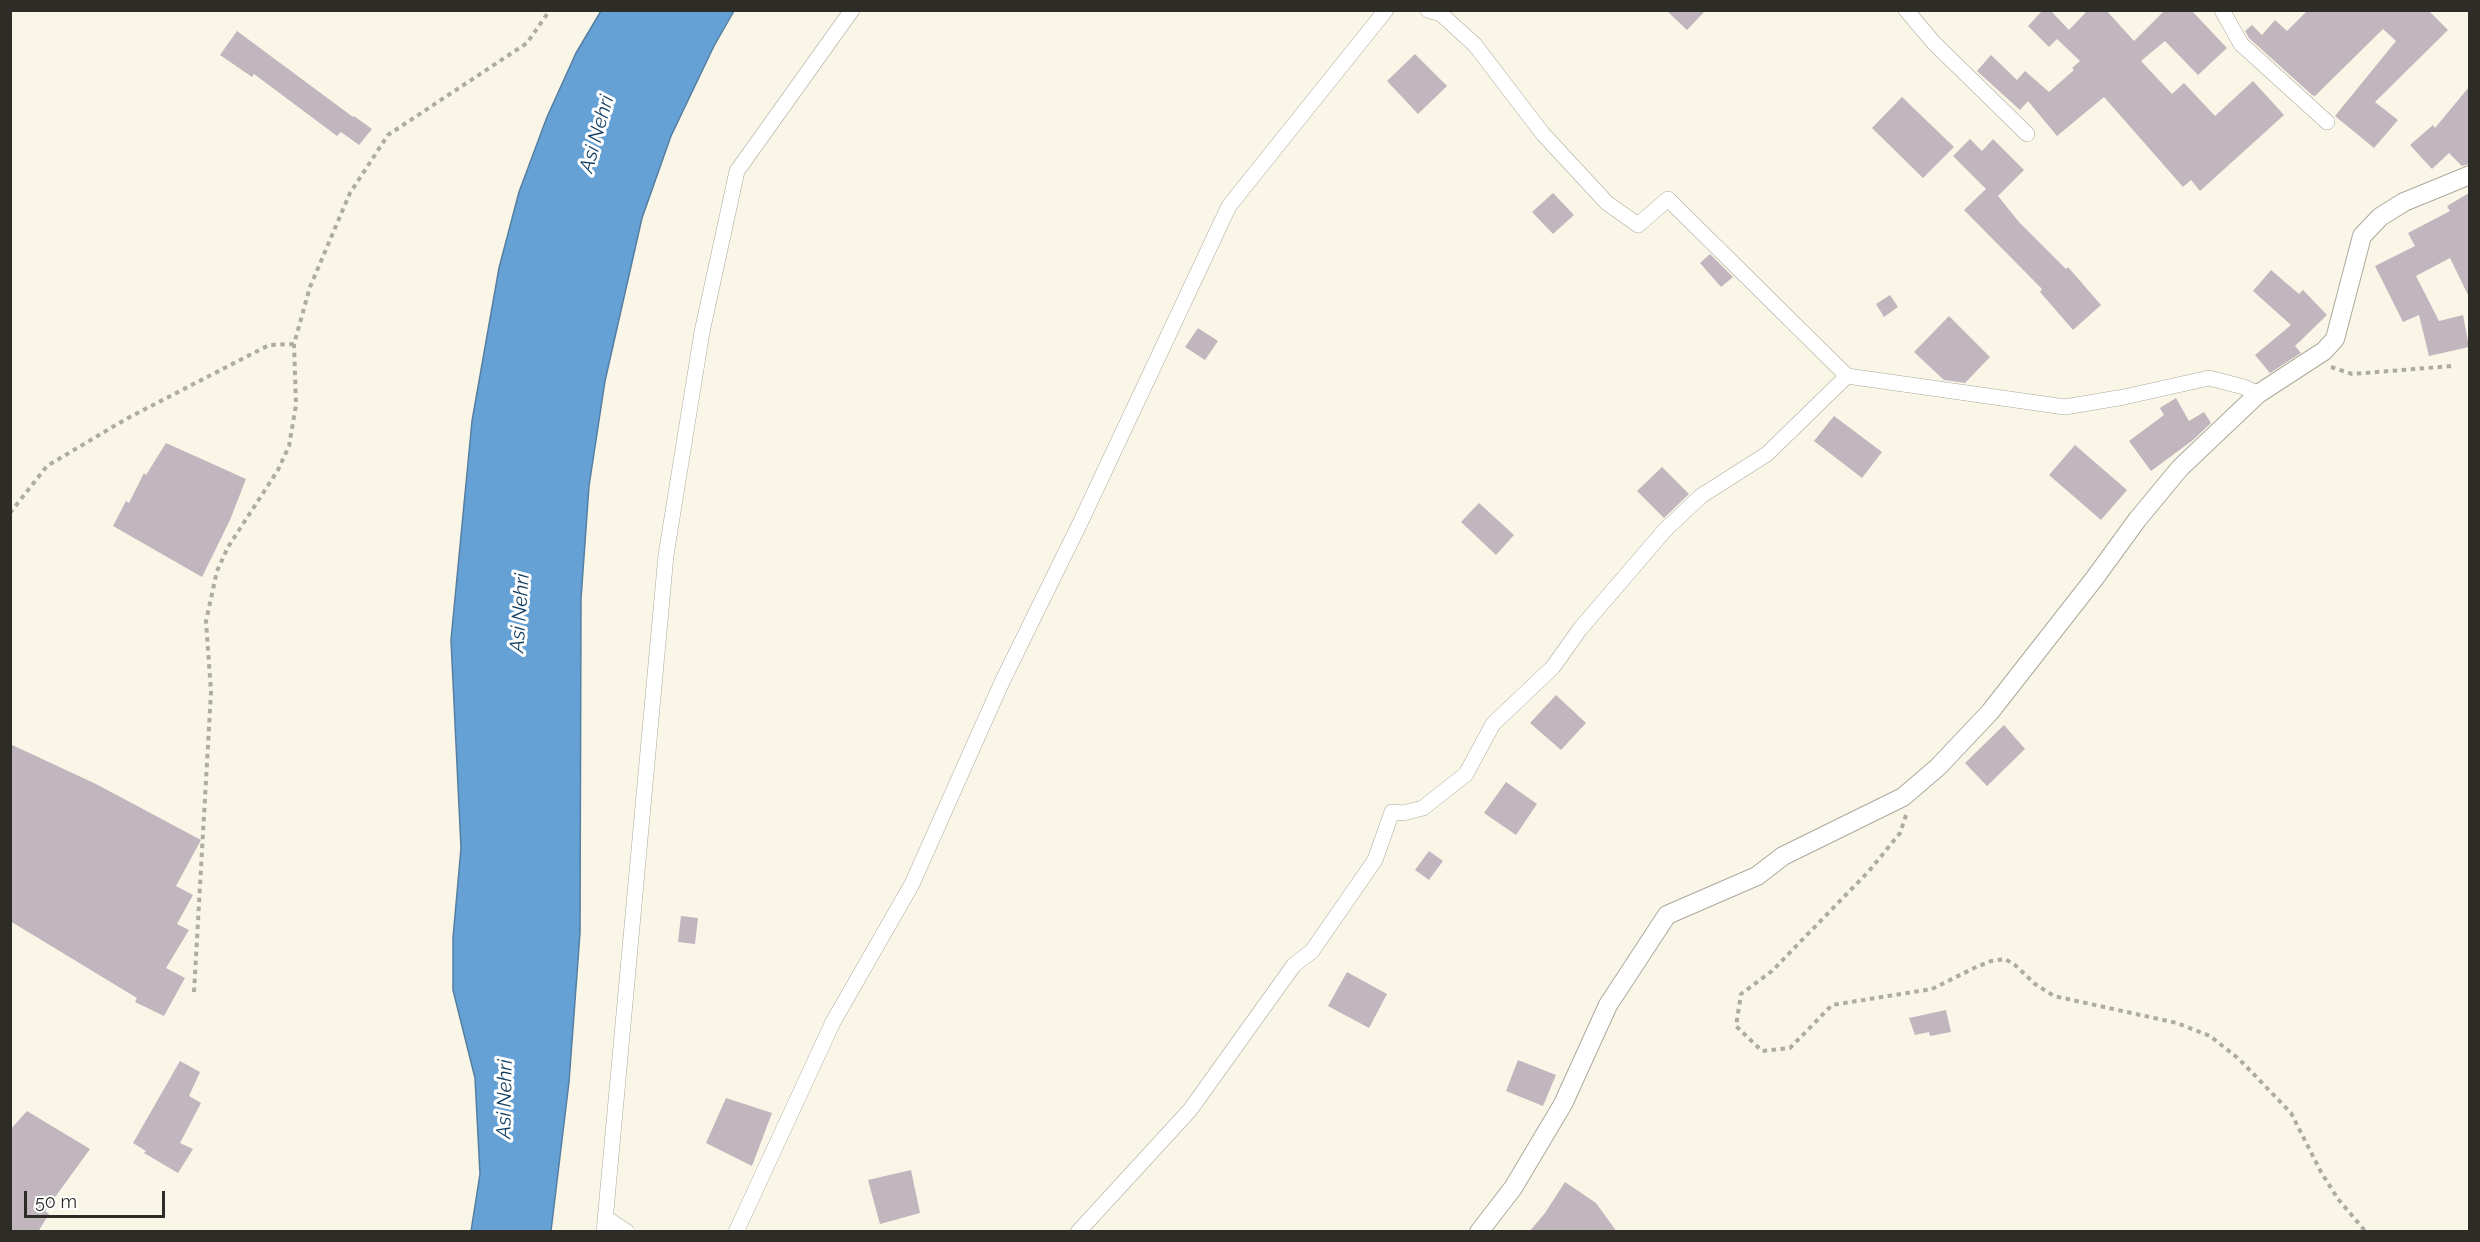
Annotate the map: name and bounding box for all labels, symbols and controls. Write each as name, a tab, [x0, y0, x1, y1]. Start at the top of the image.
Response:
water label: Asi Nehri	[575, 93, 619, 175]
water label: Asi Nehri	[505, 573, 535, 653]
water label: Asi Nehri	[492, 1059, 518, 1139]
scale bar	[27, 1179, 168, 1217]
text: 50 m	[35, 1191, 77, 1212]

